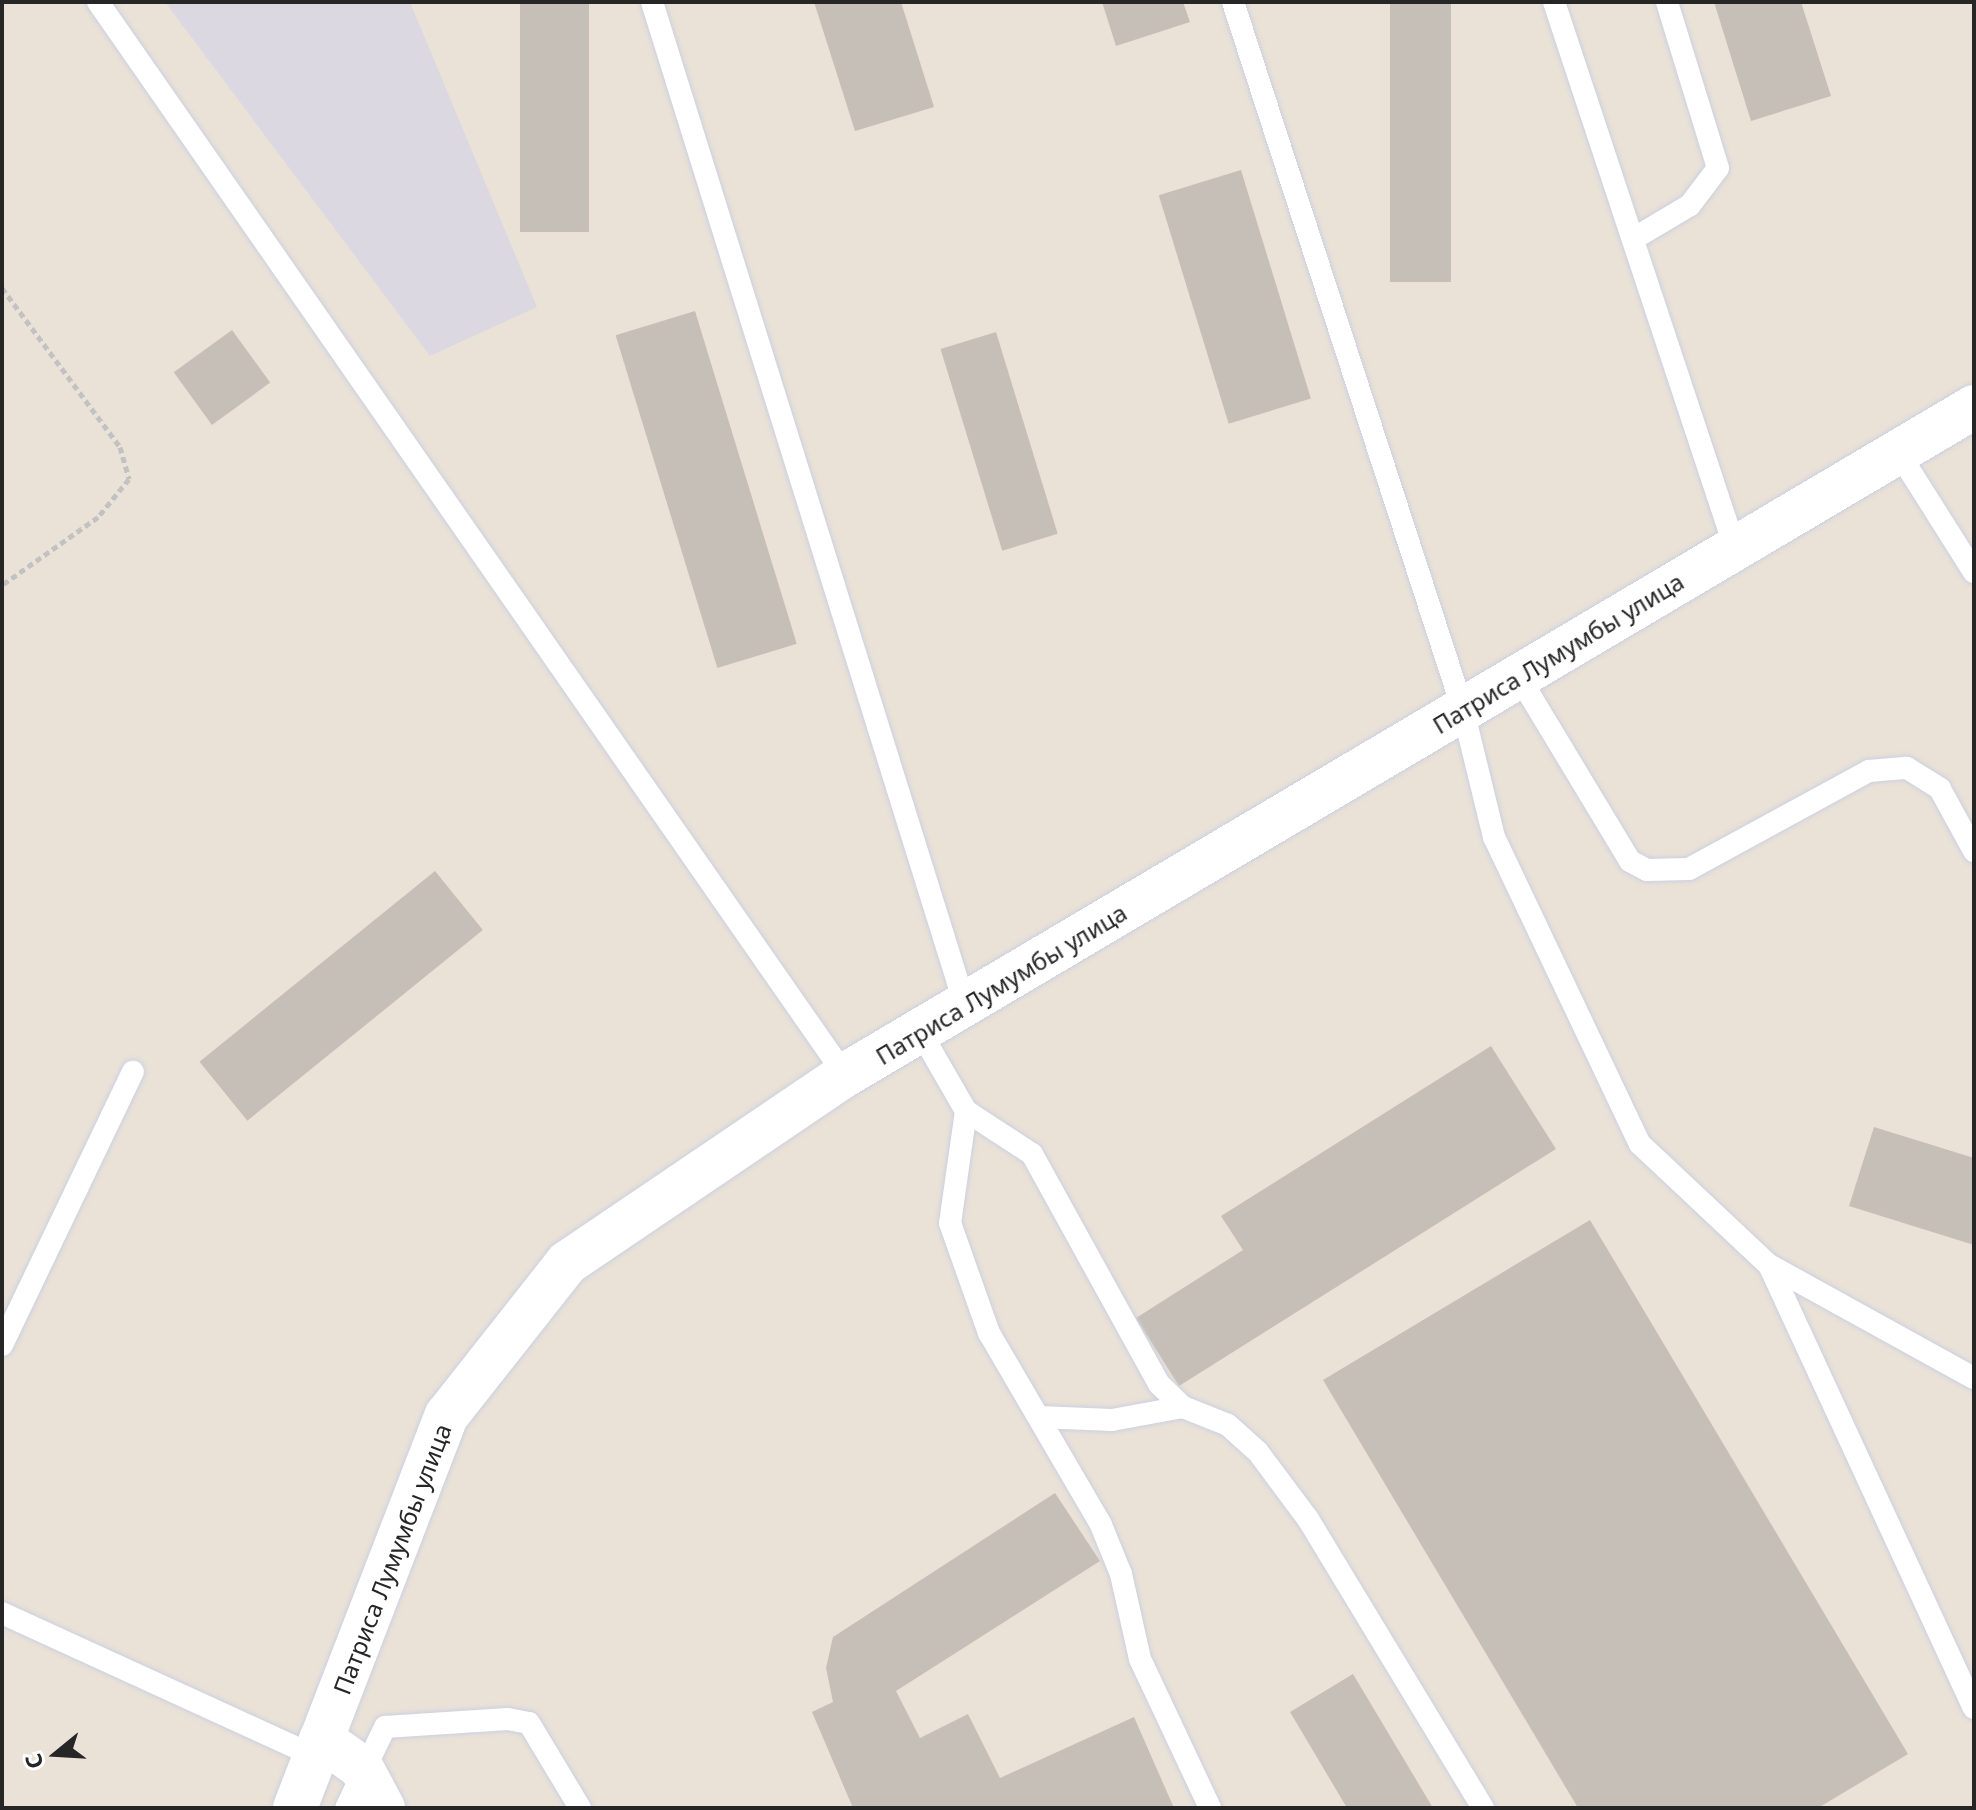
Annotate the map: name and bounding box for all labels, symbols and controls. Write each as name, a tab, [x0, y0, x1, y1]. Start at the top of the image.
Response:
street label: Патриса Лумумбы улица	[1427, 567, 1689, 739]
street label: Патриса Лумумбы улица	[870, 898, 1132, 1070]
street label: Патриса Лумумбы улица	[327, 1420, 457, 1698]
north arrow	[16, 1714, 96, 1794]
text: С	[17, 1750, 50, 1773]

